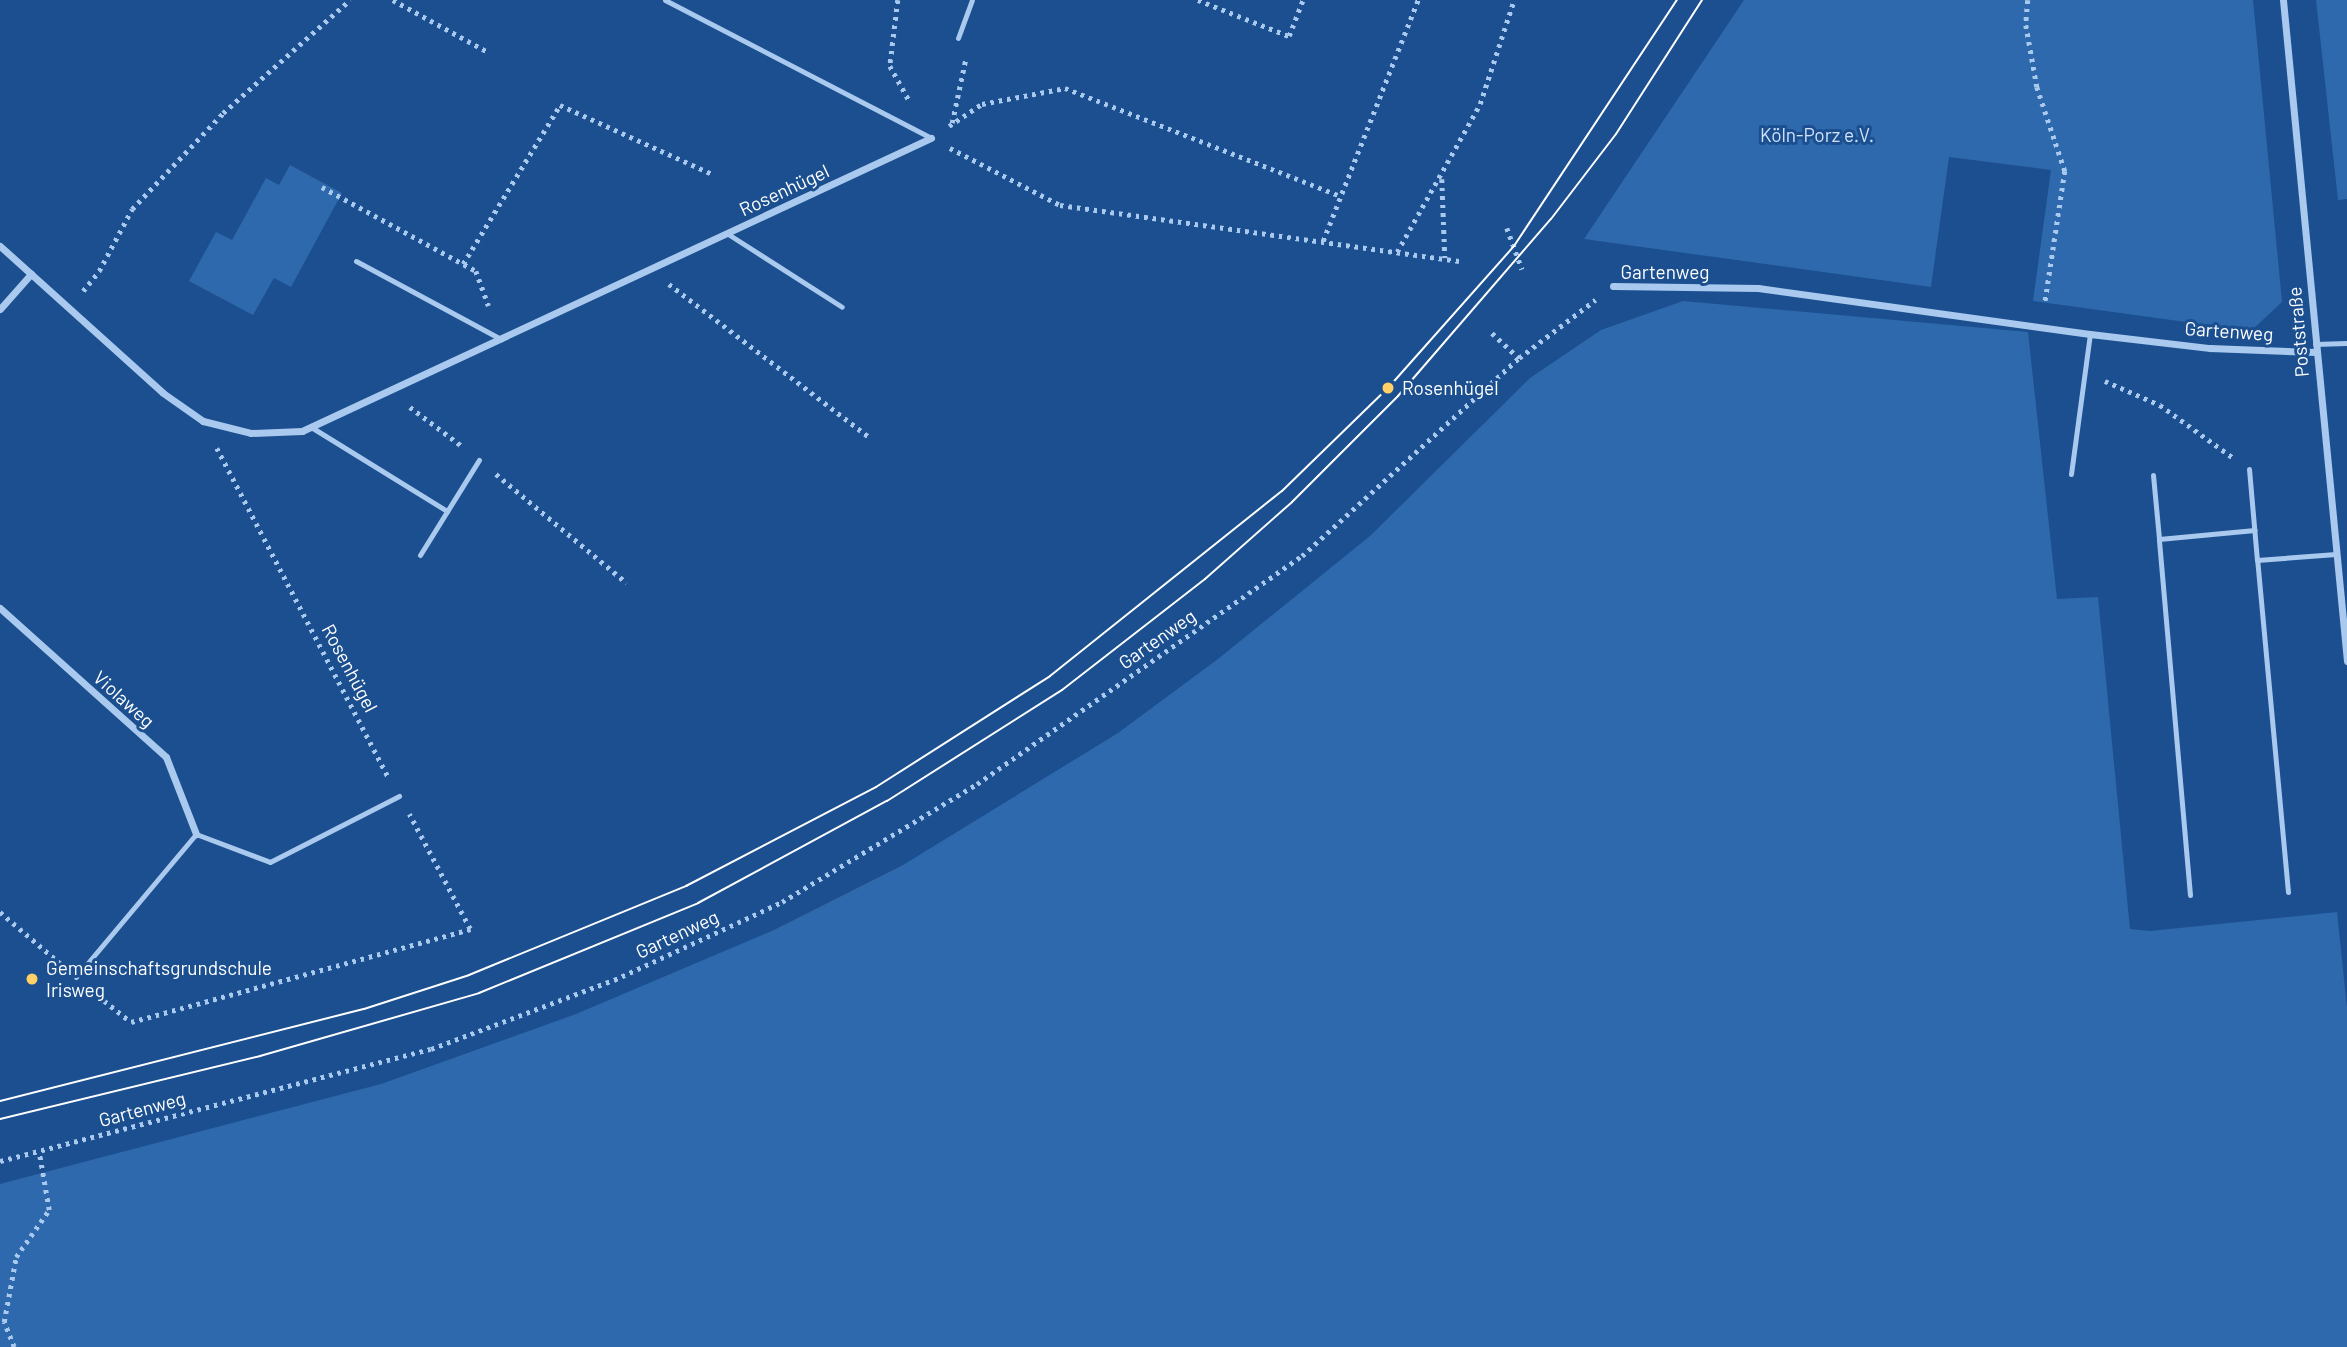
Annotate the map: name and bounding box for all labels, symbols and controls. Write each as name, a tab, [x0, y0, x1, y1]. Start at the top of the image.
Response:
park label: Köln-Porz e.V.	[1760, 124, 1874, 146]
street label: Rosenhügel	[735, 159, 833, 221]
street label: Gartenweg	[1621, 261, 1709, 283]
street label: Poststraße	[2283, 286, 2313, 378]
street label: Gartenweg	[2184, 317, 2274, 345]
place label: Rosenhügel	[1402, 377, 1499, 399]
marker: Rosenhügel	[1380, 380, 1396, 396]
street label: Gartenweg	[1114, 604, 1200, 674]
street label: Rosenhügel	[317, 620, 383, 716]
street label: Violaweg	[89, 666, 159, 732]
street label: Gartenweg	[632, 905, 722, 963]
place label: Gemeinschaftsgrundschule Irisweg	[46, 957, 272, 1001]
marker: Gemeinschaftsgrundschule Irisweg	[24, 971, 40, 987]
street label: Gartenweg	[96, 1086, 188, 1132]

